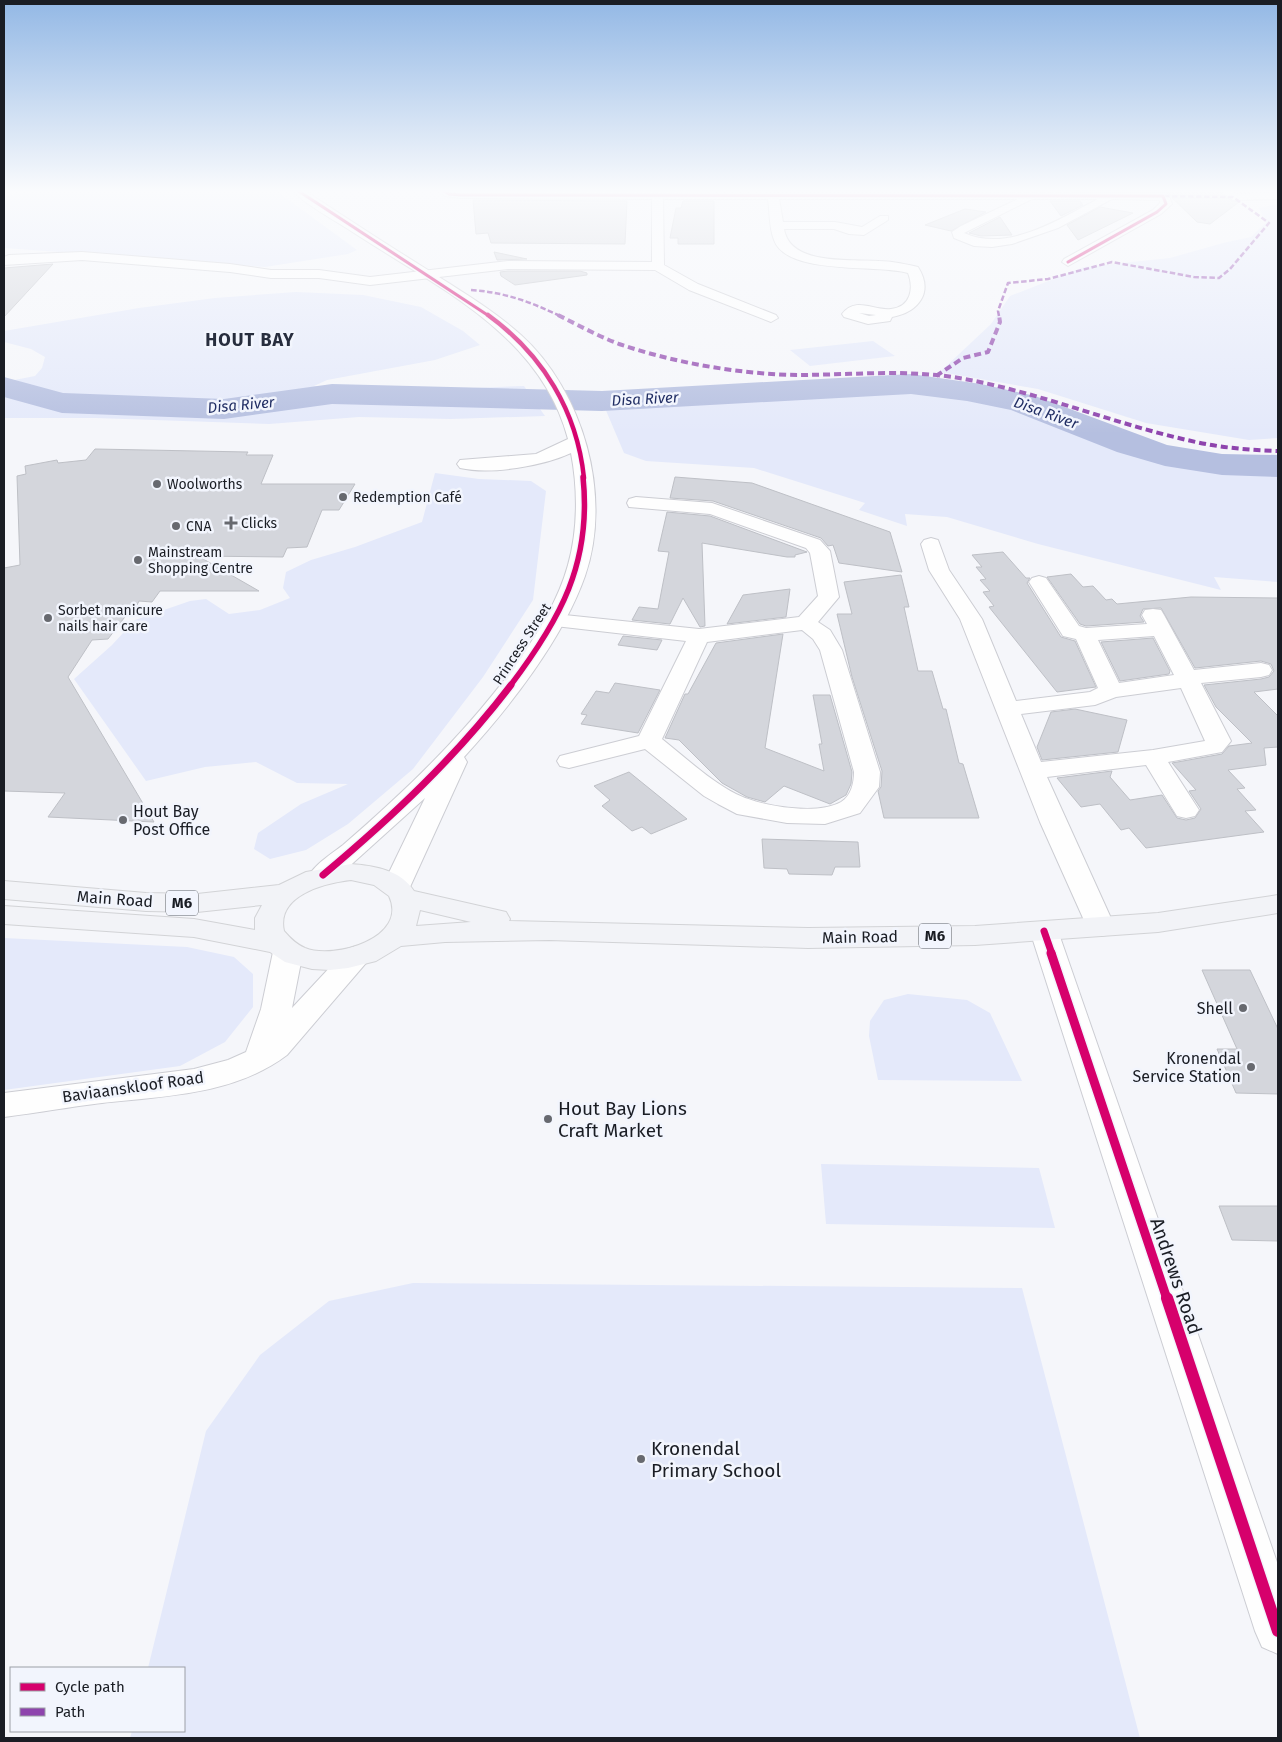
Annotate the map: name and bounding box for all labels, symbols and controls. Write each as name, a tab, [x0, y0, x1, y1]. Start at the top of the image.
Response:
district label: HOUT BAY	[205, 329, 295, 351]
water label: Disa River	[611, 388, 680, 410]
water label: Disa River	[207, 393, 276, 417]
water label: Disa River	[1011, 393, 1082, 433]
place label: Woolworths	[167, 476, 243, 493]
marker: Woolworths	[151, 478, 163, 490]
place label: Redemption Café	[353, 489, 462, 506]
marker: Redemption Café	[337, 491, 349, 503]
place label: Clicks	[241, 515, 278, 532]
marker: Clicks	[225, 517, 237, 529]
place label: CNA	[186, 518, 211, 535]
marker: CNA	[170, 520, 182, 532]
place label: Mainstream Shopping Centre	[148, 544, 253, 577]
marker: Mainstream Shopping Centre	[132, 554, 144, 566]
street label: Princess Street	[489, 599, 555, 688]
place label: Sorbet manicure nails hair care	[58, 602, 163, 635]
marker: Sorbet manicure nails hair care	[42, 612, 54, 624]
place label: Hout Bay Post Office	[133, 802, 210, 839]
marker: Hout Bay Post Office	[117, 814, 129, 826]
street label: Main Road	[76, 887, 154, 911]
road number: M6	[166, 890, 198, 916]
road number: M6	[919, 924, 951, 948]
street label: Main Road	[822, 927, 898, 947]
place label: Shell	[1197, 999, 1233, 1018]
marker: Shell	[1237, 1002, 1249, 1014]
place label: Kronendal Service Station	[1133, 1049, 1241, 1086]
marker: Kronendal Service Station	[1245, 1061, 1257, 1073]
street label: Baviaanskloof Road	[61, 1068, 205, 1106]
place label: Hout Bay Lions Craft Market	[558, 1097, 687, 1142]
marker: Hout Bay Lions Craft Market	[542, 1113, 554, 1125]
street label: Andrews Road	[1145, 1215, 1207, 1337]
place label: Kronendal Primary School	[651, 1437, 781, 1482]
marker: Kronendal Primary School	[635, 1453, 647, 1465]
legend	[10, 1667, 185, 1732]
text: Cycle path	[55, 1678, 125, 1696]
text: Path	[55, 1703, 85, 1721]

